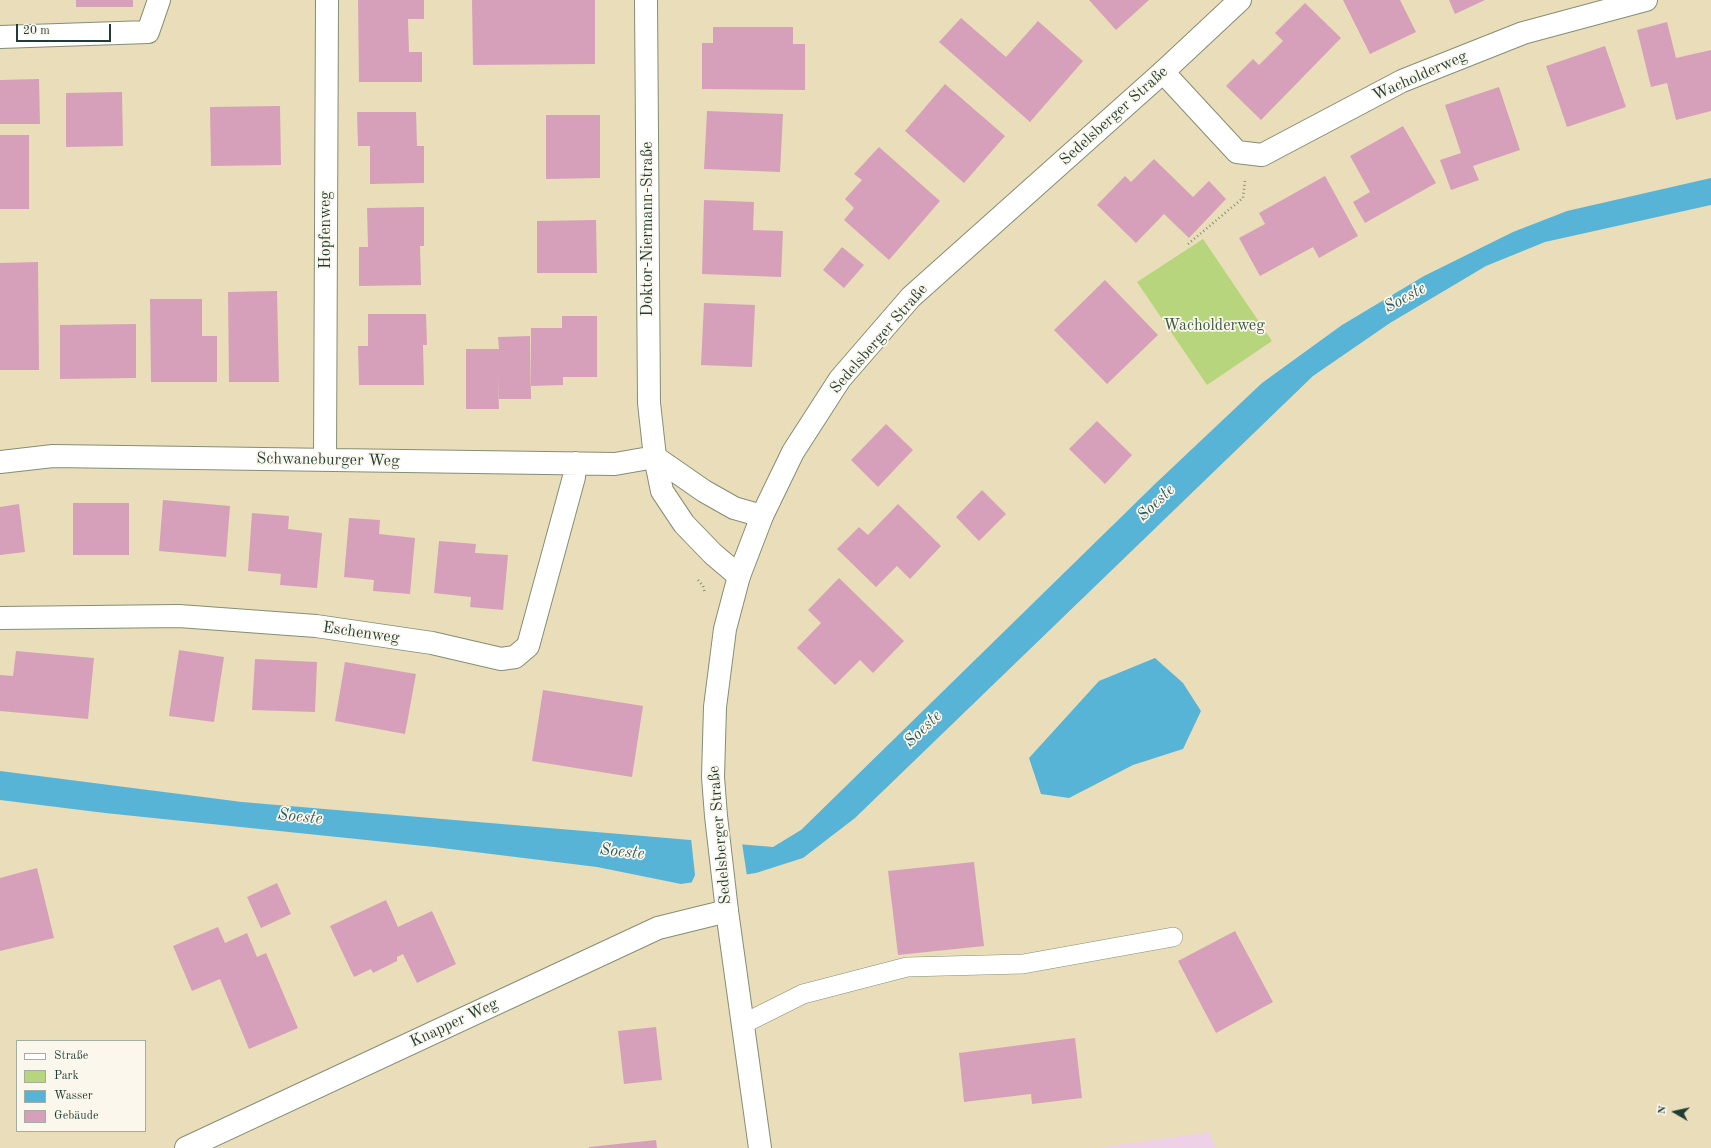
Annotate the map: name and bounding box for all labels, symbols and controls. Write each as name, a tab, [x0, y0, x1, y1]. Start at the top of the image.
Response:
scale bar	[18, 16, 113, 42]
text: 20 m	[23, 25, 50, 37]
street label: Wacholderweg	[1370, 47, 1470, 105]
street label: Sedelsberger Straße	[1056, 62, 1172, 170]
street label: Doktor-Niermann-Straße	[638, 142, 658, 316]
street label: Hopfenweg	[316, 191, 336, 269]
water label: Soeste	[1380, 278, 1430, 318]
street label: Sedelsberger Straße	[826, 280, 932, 398]
park label: Wacholderweg	[1163, 316, 1265, 336]
street label: Schwaneburger Weg	[256, 449, 400, 471]
water label: Soeste	[1133, 480, 1179, 526]
street label: Eschenweg	[321, 618, 401, 648]
water label: Soeste	[900, 706, 946, 752]
street label: Sedelsberger Straße	[704, 765, 736, 905]
water label: Soeste	[277, 805, 323, 829]
water label: Soeste	[599, 840, 645, 864]
street label: Knapper Weg	[407, 994, 501, 1052]
legend	[16, 1040, 146, 1132]
text: Straße	[54, 1050, 88, 1062]
text: Park	[54, 1070, 79, 1082]
text: Wasser	[54, 1090, 93, 1102]
north arrow	[1655, 1092, 1695, 1132]
text: N	[1657, 1105, 1669, 1115]
text: Gebäude	[54, 1110, 98, 1122]

